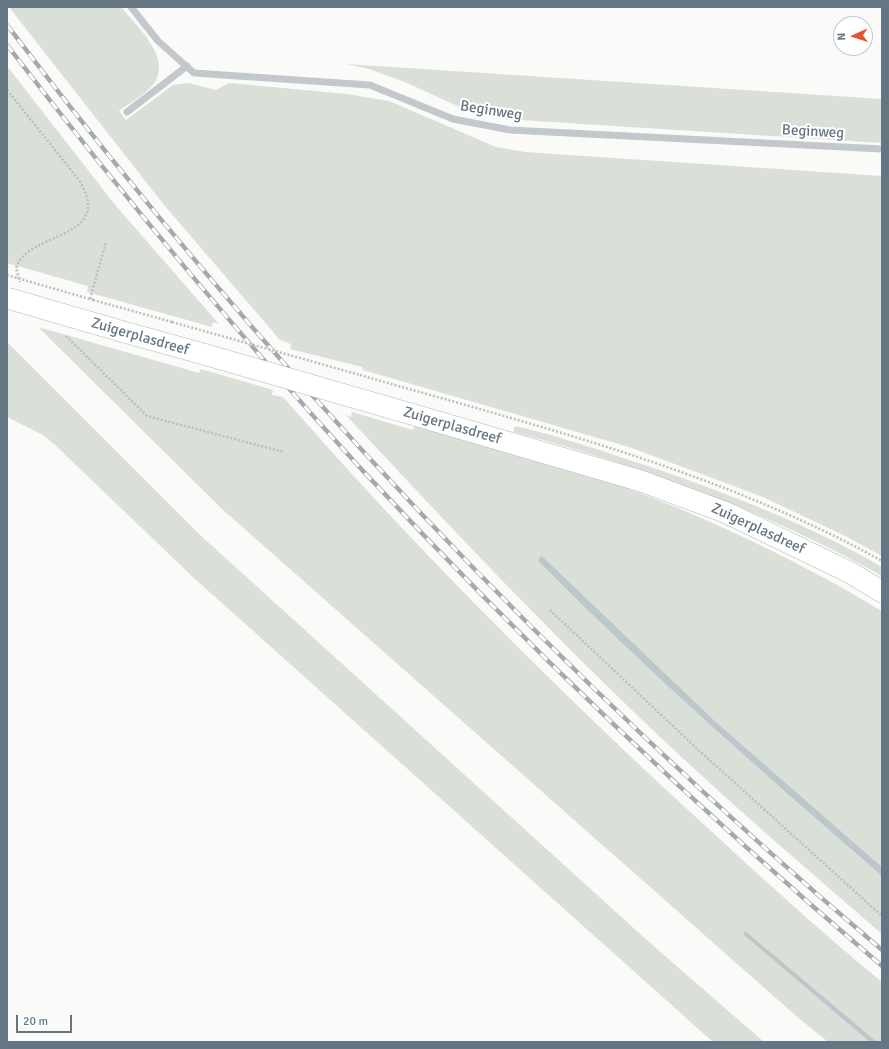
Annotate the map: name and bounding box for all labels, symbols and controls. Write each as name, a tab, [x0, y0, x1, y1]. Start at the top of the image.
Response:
north arrow	[833, 16, 873, 56]
text: N	[835, 32, 848, 41]
street label: Beginweg	[459, 97, 523, 125]
street label: Beginweg	[781, 121, 845, 143]
street label: Zuigerplasdreef	[89, 314, 191, 360]
street label: Zuigerplasdreef	[401, 403, 503, 449]
street label: Zuigerplasdreef	[708, 500, 808, 558]
scale bar	[18, 1007, 74, 1033]
text: 20 m	[23, 1014, 48, 1029]

